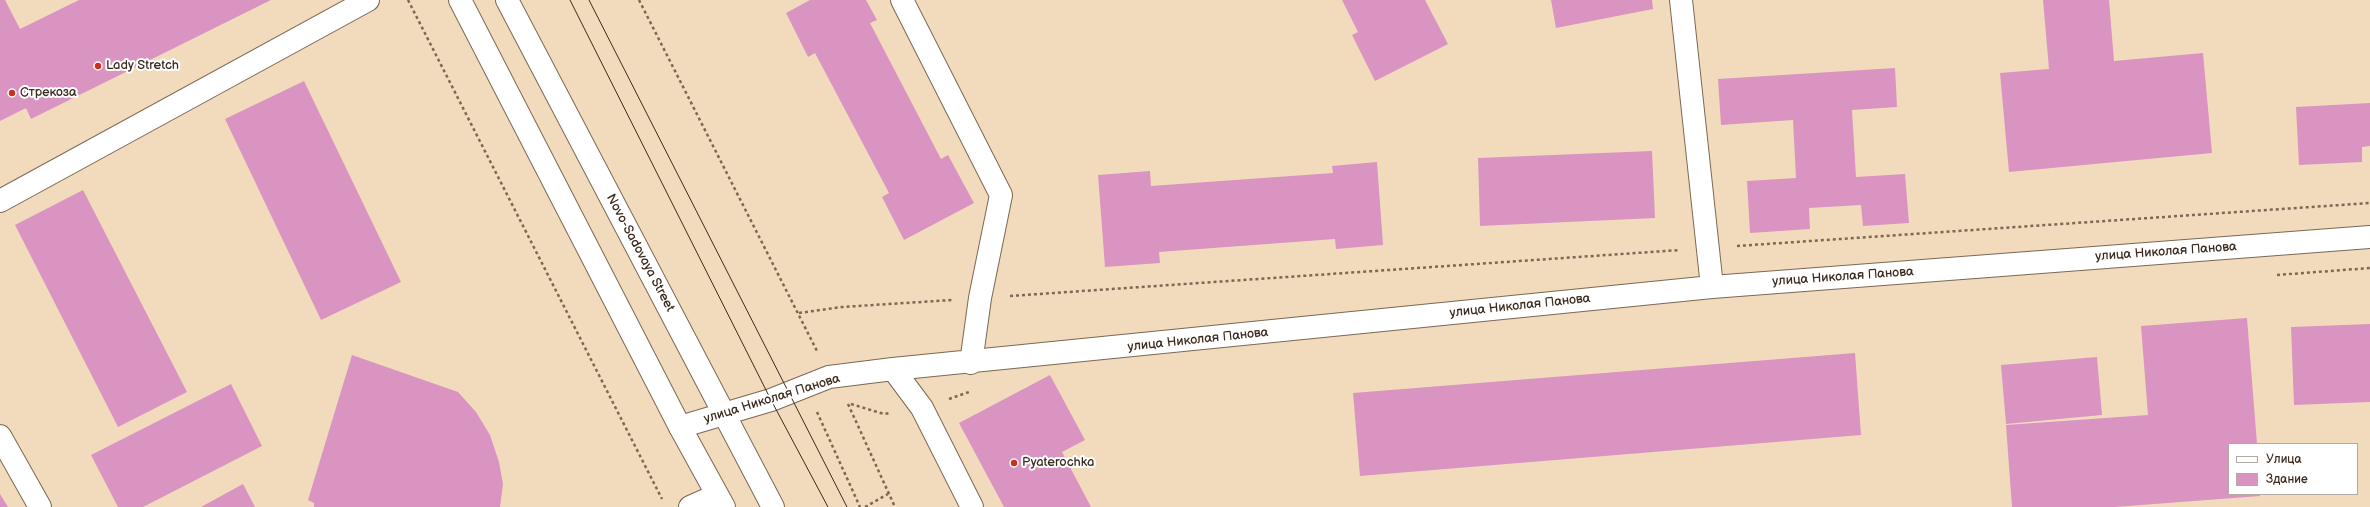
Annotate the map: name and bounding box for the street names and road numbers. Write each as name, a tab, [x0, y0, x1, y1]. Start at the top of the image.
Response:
street label: Novo-Sadovaya Street	[602, 192, 678, 314]
street label: улица Николая Панова	[2095, 239, 2237, 265]
street label: улица Николая Панова	[1772, 264, 1914, 290]
street label: улица Николая Панова	[1449, 291, 1591, 321]
street label: улица Николая Панова	[1127, 325, 1269, 355]
street label: улица Николая Панова	[702, 371, 842, 427]

